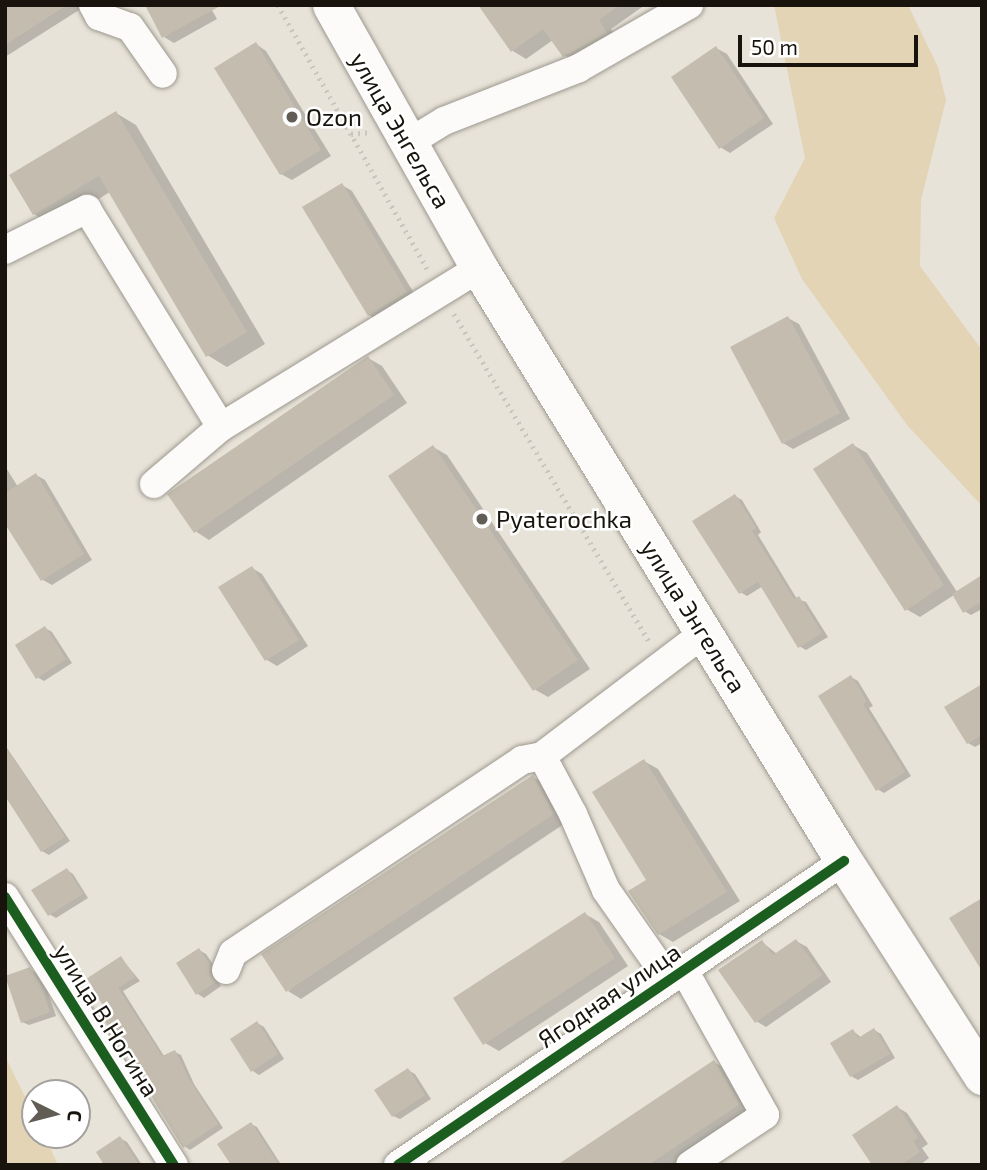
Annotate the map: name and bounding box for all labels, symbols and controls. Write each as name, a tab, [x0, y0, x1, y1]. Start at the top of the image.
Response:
scale bar	[742, 21, 922, 65]
text: 50 m	[751, 34, 798, 59]
street label: улица Энгельса	[345, 47, 457, 213]
place label: Ozon	[306, 103, 362, 131]
marker: Ozon	[284, 109, 300, 125]
place label: Pyaterochka	[496, 505, 632, 533]
marker: Pyaterochka	[474, 511, 490, 527]
street label: улица Энгельса	[635, 534, 753, 698]
street label: Ягодная улица	[532, 937, 686, 1053]
street label: улица В.Ногина	[48, 938, 166, 1102]
north arrow	[21, 1079, 91, 1149]
text: С	[63, 1109, 87, 1123]

